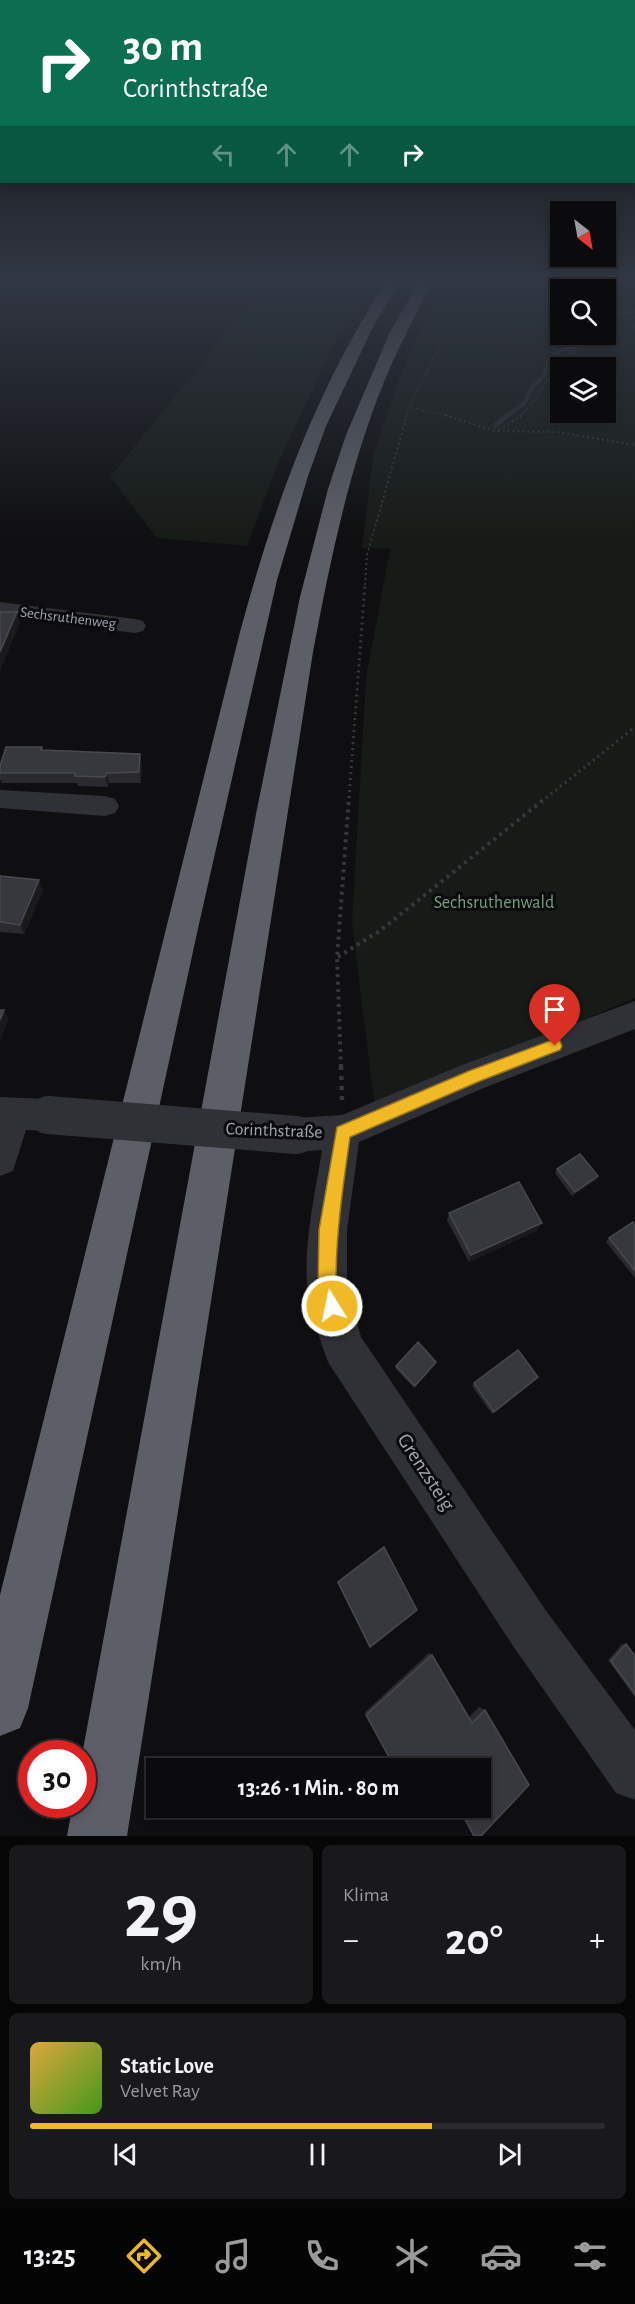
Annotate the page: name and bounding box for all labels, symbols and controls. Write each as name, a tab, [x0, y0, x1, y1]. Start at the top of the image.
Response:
icon: right	[24, 24, 102, 102]
text: 30 m	[123, 26, 203, 68]
text: Corinthstraße	[123, 75, 268, 102]
icon: left	[207, 138, 240, 171]
icon: ahead	[270, 138, 303, 171]
icon: ahead	[333, 138, 366, 171]
icon: right	[396, 138, 429, 171]
north arrow	[550, 201, 616, 267]
map controls	[550, 201, 616, 423]
button: search	[550, 279, 616, 345]
button: layers	[550, 357, 616, 423]
street label: Sechsruthenweg	[19, 605, 117, 631]
park label: Sechsruthenwald	[434, 894, 554, 912]
pin	[529, 984, 580, 1046]
icon: arrive	[538, 993, 571, 1026]
street label: Corinthstraße	[225, 1120, 323, 1142]
position arrow	[300, 1274, 364, 1338]
street label: Grenzsteig	[393, 1430, 459, 1515]
speed limit sign: 30	[18, 1740, 96, 1818]
text: 13:26 · 1 Min. · 80 m	[238, 1777, 399, 1799]
text: 29	[124, 1874, 198, 1952]
text: Klima	[343, 1885, 389, 1905]
text: 20°	[445, 1918, 503, 1963]
text: −	[343, 1924, 359, 1957]
text: +	[589, 1924, 605, 1957]
text: km/h	[140, 1954, 182, 1974]
text: Static Love	[120, 2055, 214, 2077]
text: Velvet Ray	[120, 2081, 200, 2101]
icon: previous	[109, 2138, 142, 2171]
icon: pause	[301, 2138, 334, 2171]
icon: next	[493, 2138, 526, 2171]
icon: directions	[123, 2235, 165, 2277]
icon: music	[212, 2235, 254, 2277]
icon: phone	[301, 2235, 343, 2277]
icon: climate	[391, 2235, 433, 2277]
icon: car	[480, 2235, 522, 2277]
icon: filters	[569, 2235, 611, 2277]
text: 13:25	[24, 2242, 76, 2269]

